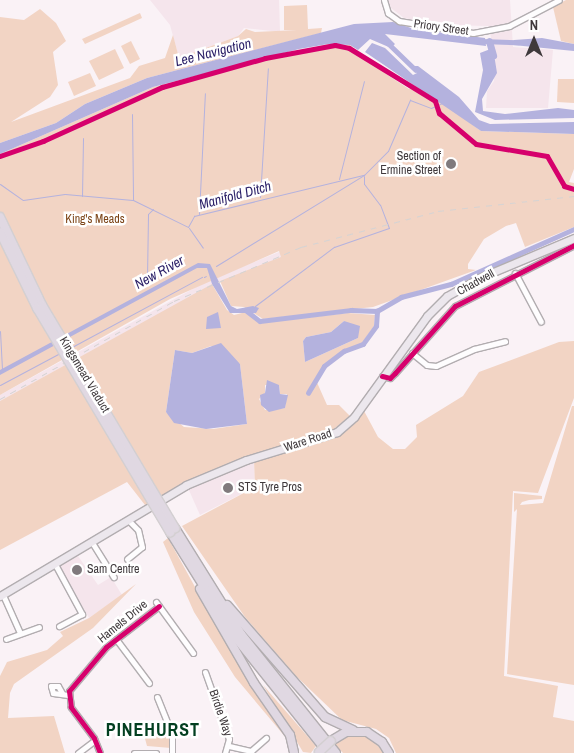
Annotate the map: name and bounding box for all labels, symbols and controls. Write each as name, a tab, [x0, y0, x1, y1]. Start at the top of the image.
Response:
north arrow	[509, 15, 559, 65]
text: N	[530, 16, 538, 34]
street label: Priory Street	[413, 17, 469, 39]
water label: Lee Navigation	[173, 34, 253, 70]
place label: Section of Ermine Street	[380, 150, 441, 178]
marker: Section of Ermine Street	[445, 158, 457, 170]
water label: Manifold Ditch	[197, 177, 273, 213]
park label: King's Meads	[65, 213, 125, 227]
water label: New River	[131, 252, 187, 292]
street label: Chadwell	[455, 267, 497, 299]
street label: Kingsmead Viaduct	[56, 335, 112, 415]
street label: Ware Road	[282, 427, 334, 455]
place label: STS Tyre Pros	[238, 481, 302, 495]
marker: STS Tyre Pros	[222, 482, 234, 494]
place label: Sam Centre	[87, 563, 139, 577]
marker: Sam Centre	[71, 564, 83, 576]
street label: Hamels Drive	[95, 598, 151, 646]
street label: Birdie Way	[205, 688, 235, 738]
district label: PINEHURST	[105, 719, 201, 741]

